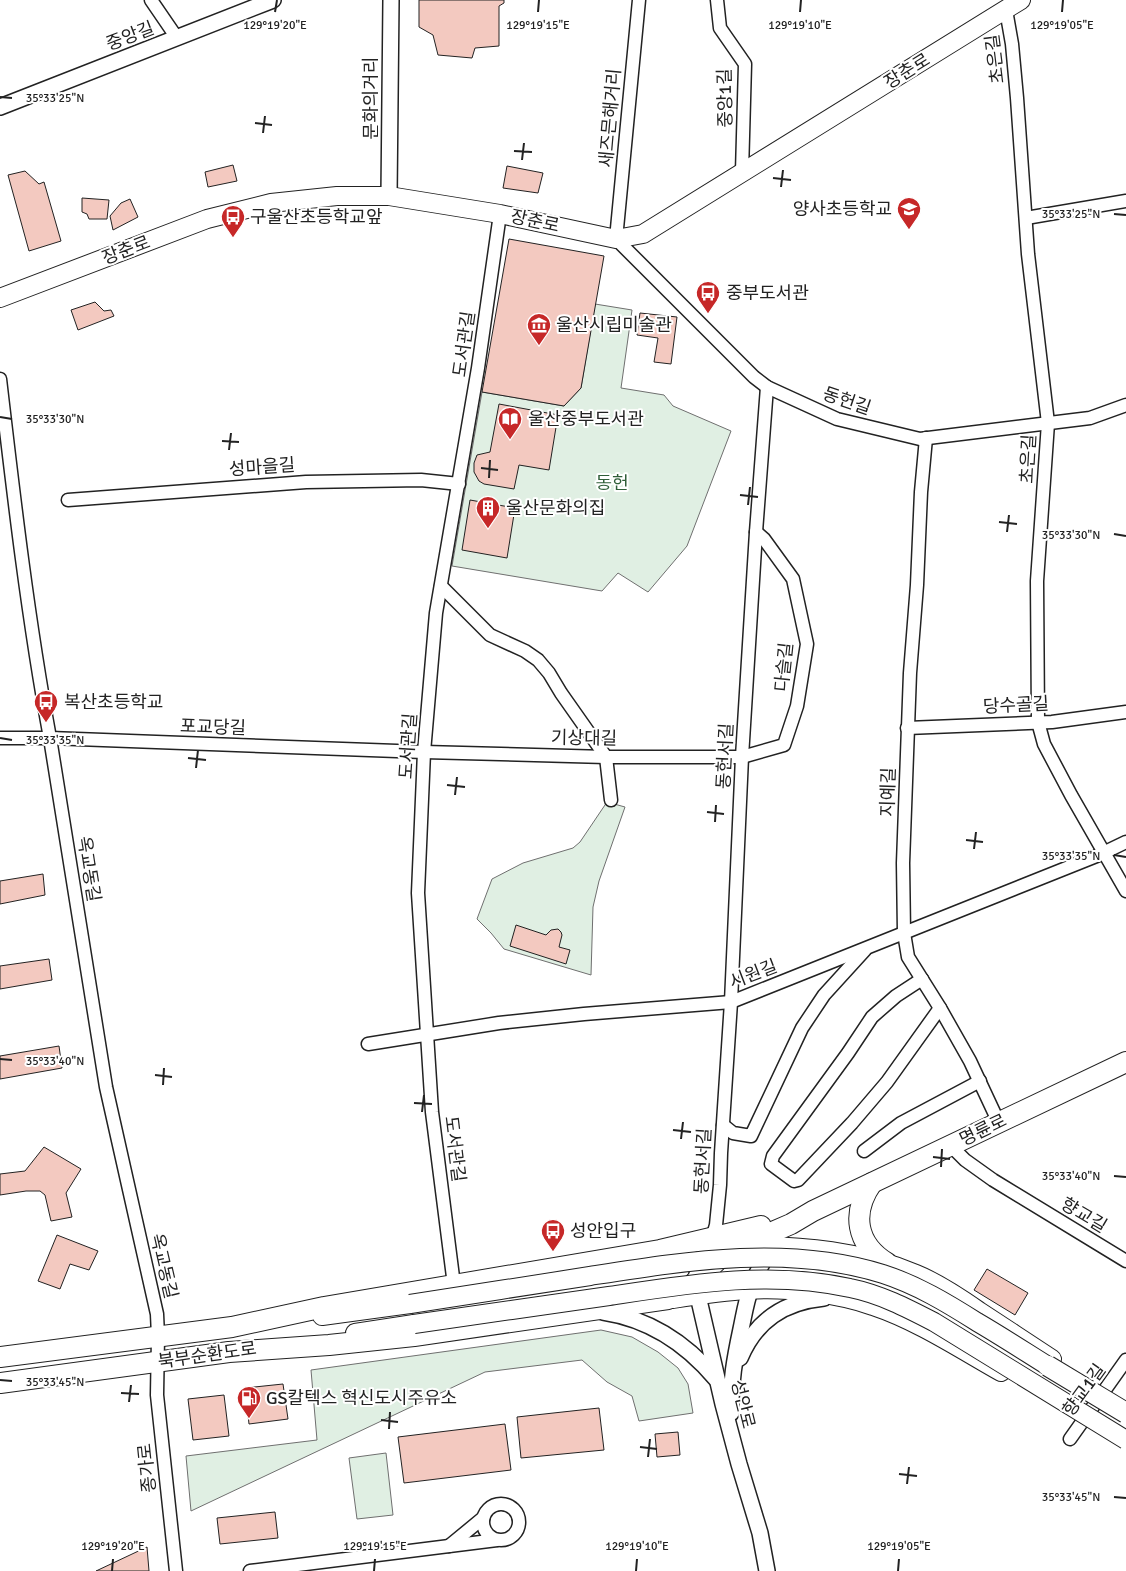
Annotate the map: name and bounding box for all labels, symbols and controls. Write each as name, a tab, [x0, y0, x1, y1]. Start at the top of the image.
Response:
street label: 중앙길	[103, 17, 157, 55]
text: 129°19'20"E	[243, 18, 307, 33]
text: 129°19'15"E	[506, 18, 570, 33]
text: 129°19'10"E	[768, 18, 832, 33]
text: 129°19'05"E	[1030, 18, 1094, 33]
street label: 초은길	[981, 33, 1009, 85]
street label: 장춘로	[880, 49, 934, 93]
street label: 문화의거리	[360, 57, 382, 139]
street label: 새즈믄해거리	[595, 68, 625, 168]
street label: 중앙1길	[713, 68, 737, 128]
text: 35°33'25"N	[26, 91, 84, 106]
school or university icon: 양사초등학교	[896, 196, 922, 230]
place label: 양사초등학교	[793, 198, 892, 220]
bus stop icon: 구울산초등학교앞	[220, 204, 246, 238]
street label: 장춘로	[508, 205, 562, 237]
place label: 구울산초등학교앞	[250, 206, 382, 228]
text: 35°33'25"N	[1042, 207, 1100, 222]
street label: 장춘로	[99, 231, 153, 269]
bus stop icon: 중부도서관	[695, 280, 721, 314]
place label: 중부도서관	[726, 282, 809, 304]
street label: 도서관길	[448, 310, 480, 378]
museum icon: 울산시립미술관	[526, 312, 552, 346]
place label: 울산시립미술관	[556, 314, 672, 336]
street label: 동헌길	[820, 383, 874, 419]
library icon: 울산중부도서관	[497, 406, 523, 440]
place label: 울산중부도서관	[528, 408, 644, 430]
text: 35°33'30"N	[26, 412, 84, 427]
street label: 초은길	[1016, 434, 1040, 484]
street label: 성마을길	[228, 454, 296, 480]
park label: 동헌	[595, 472, 629, 494]
building icon: 울산문화의집	[475, 495, 501, 529]
place label: 울산문화의집	[506, 497, 605, 519]
text: 35°33'30"N	[1042, 528, 1100, 543]
street label: 다슬길	[770, 641, 798, 693]
bus stop icon: 복산초등학교	[33, 689, 59, 723]
place label: 복산초등학교	[64, 691, 163, 713]
street label: 당수골길	[982, 692, 1050, 718]
street label: 도서관길	[395, 712, 421, 780]
street label: 포교당길	[180, 715, 246, 739]
street label: 동헌서길	[712, 722, 738, 790]
street label: 기상대길	[551, 726, 617, 750]
text: 35°33'35"N	[26, 733, 84, 748]
street label: 지예길	[876, 767, 900, 817]
street label: 옥교동길	[73, 835, 105, 903]
text: 35°33'35"N	[1042, 849, 1100, 864]
street label: 시원길	[726, 955, 780, 993]
text: 35°33'40"N	[26, 1054, 84, 1069]
street label: 명륜로	[956, 1109, 1010, 1151]
street label: 도서관길	[440, 1115, 470, 1183]
street label: 동헌서길	[690, 1127, 716, 1195]
text: 35°33'40"N	[1042, 1169, 1100, 1184]
street label: 향교길	[1057, 1193, 1111, 1237]
bus stop icon: 성안입구	[540, 1218, 566, 1252]
place label: 성안입구	[570, 1220, 636, 1242]
street label: 옥교동길	[146, 1231, 182, 1301]
street label: 북부순환도로	[156, 1337, 258, 1373]
street label: 향교1길	[1058, 1360, 1110, 1420]
text: 35°33'45"N	[26, 1375, 84, 1390]
street label: 성안로	[726, 1377, 760, 1431]
fuel station icon: GS칼텍스 혁신도시주유소	[236, 1385, 262, 1419]
place label: GS칼텍스 혁신도시주유소	[266, 1387, 457, 1409]
street label: 종가로	[133, 1442, 161, 1494]
text: 35°33'45"N	[1042, 1490, 1100, 1505]
text: 129°19'20"E	[81, 1539, 145, 1554]
text: 129°19'15"E	[343, 1539, 407, 1554]
text: 129°19'10"E	[605, 1539, 669, 1554]
text: 129°19'05"E	[867, 1539, 931, 1554]

